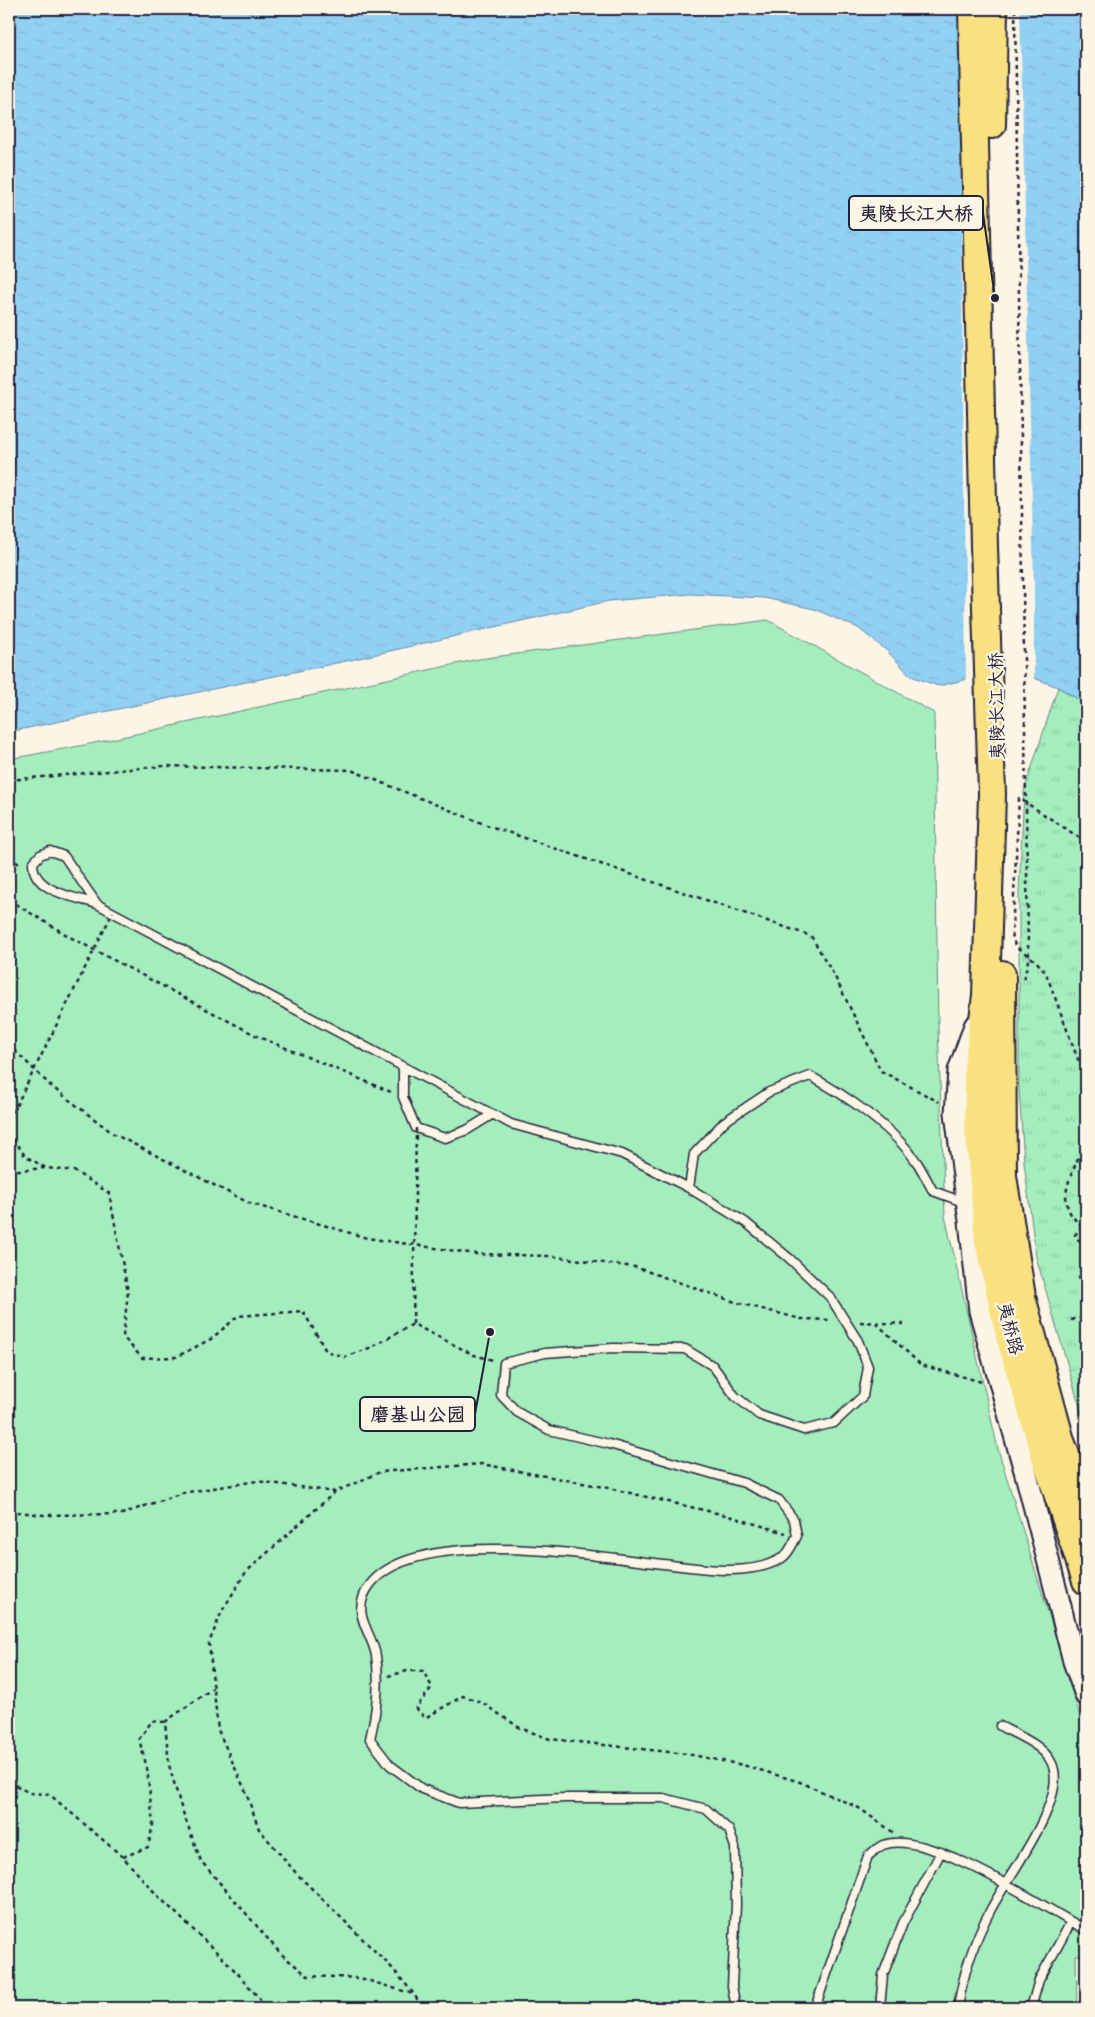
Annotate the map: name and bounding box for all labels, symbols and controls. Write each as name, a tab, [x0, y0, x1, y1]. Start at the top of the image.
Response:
callout: 夷陵长江大桥	[849, 196, 983, 230]
text: 夷陵长江大桥	[859, 204, 973, 228]
street label: 夷陵长江大桥	[987, 652, 1010, 760]
street label: 夷桥路	[991, 1300, 1026, 1358]
callout: 磨基山公园	[360, 1397, 475, 1431]
text: 磨基山公园	[370, 1405, 466, 1429]

